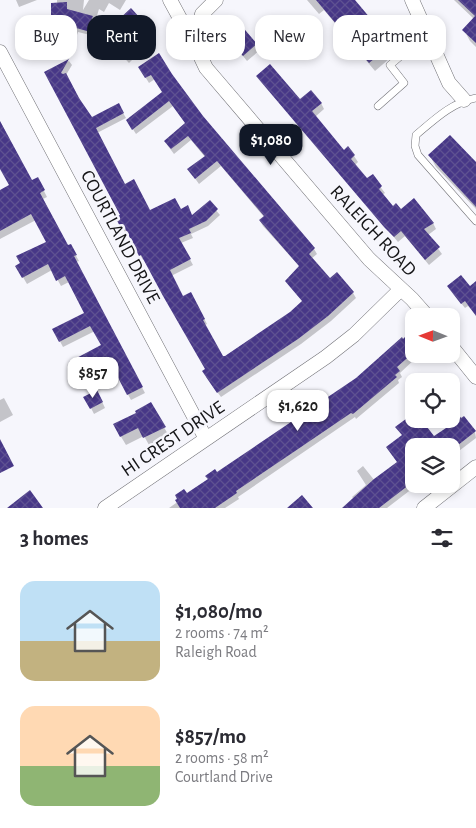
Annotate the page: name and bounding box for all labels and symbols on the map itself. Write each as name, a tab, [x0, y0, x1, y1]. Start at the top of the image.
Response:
pin: $1,080	[230, 124, 312, 166]
street label: COURTLAND DRIVE	[77, 167, 163, 307]
street label: RALEIGH ROAD	[326, 182, 420, 280]
north arrow	[405, 308, 460, 362]
pin: $857	[63, 356, 123, 399]
pin: $1,620	[257, 390, 339, 432]
street label: HI CREST DRIVE	[118, 398, 228, 480]

